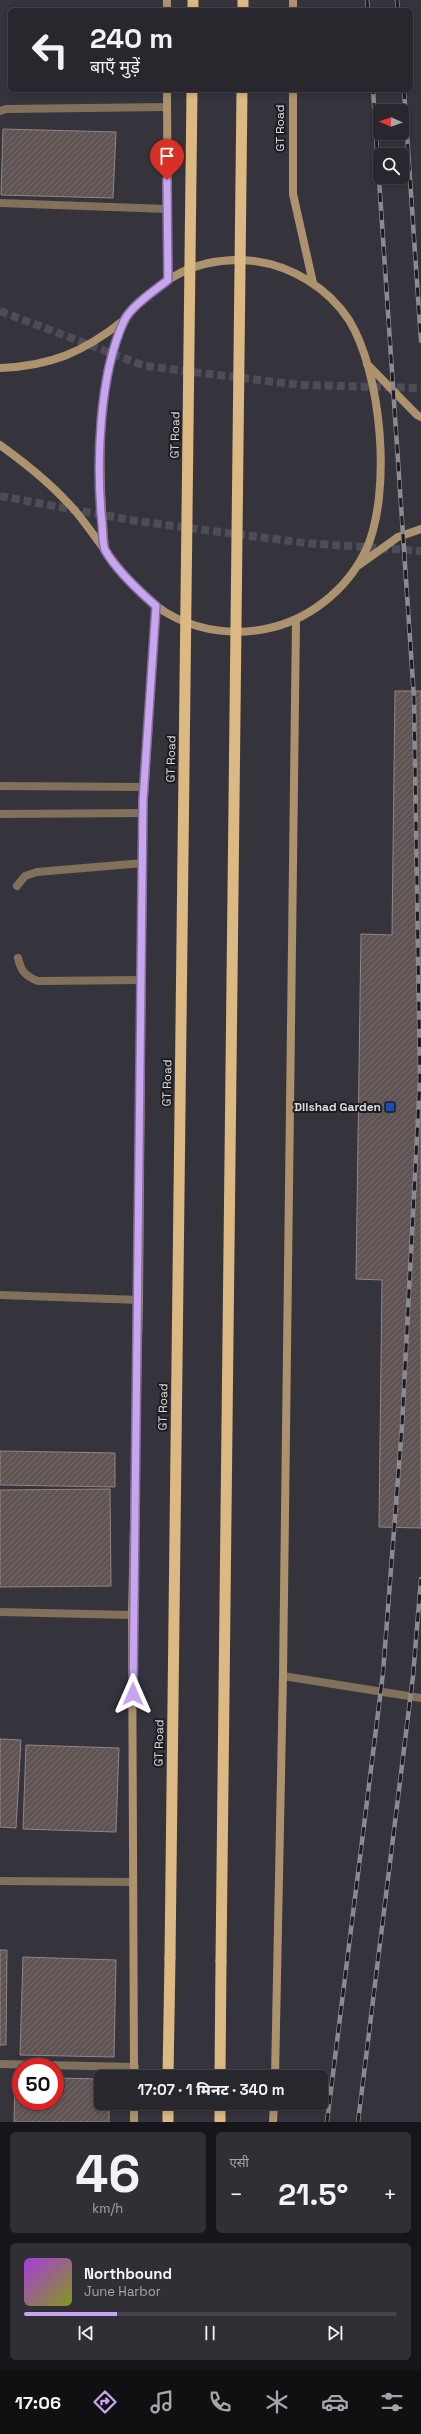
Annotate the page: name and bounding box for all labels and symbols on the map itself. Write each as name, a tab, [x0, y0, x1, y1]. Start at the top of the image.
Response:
north arrow	[373, 104, 409, 140]
street label: GT Road	[272, 105, 288, 151]
pin	[150, 139, 184, 180]
street label: GT Road	[167, 411, 183, 459]
street label: GT Road	[163, 735, 179, 783]
street label: GT Road	[159, 1059, 175, 1107]
place label: Dilshad Garden	[294, 1099, 381, 1115]
marker: Dilshad Garden	[384, 1101, 396, 1113]
street label: GT Road	[155, 1383, 171, 1431]
position arrow	[112, 1673, 154, 1715]
street label: GT Road	[151, 1719, 167, 1767]
speed limit sign: 50	[12, 2058, 64, 2110]

